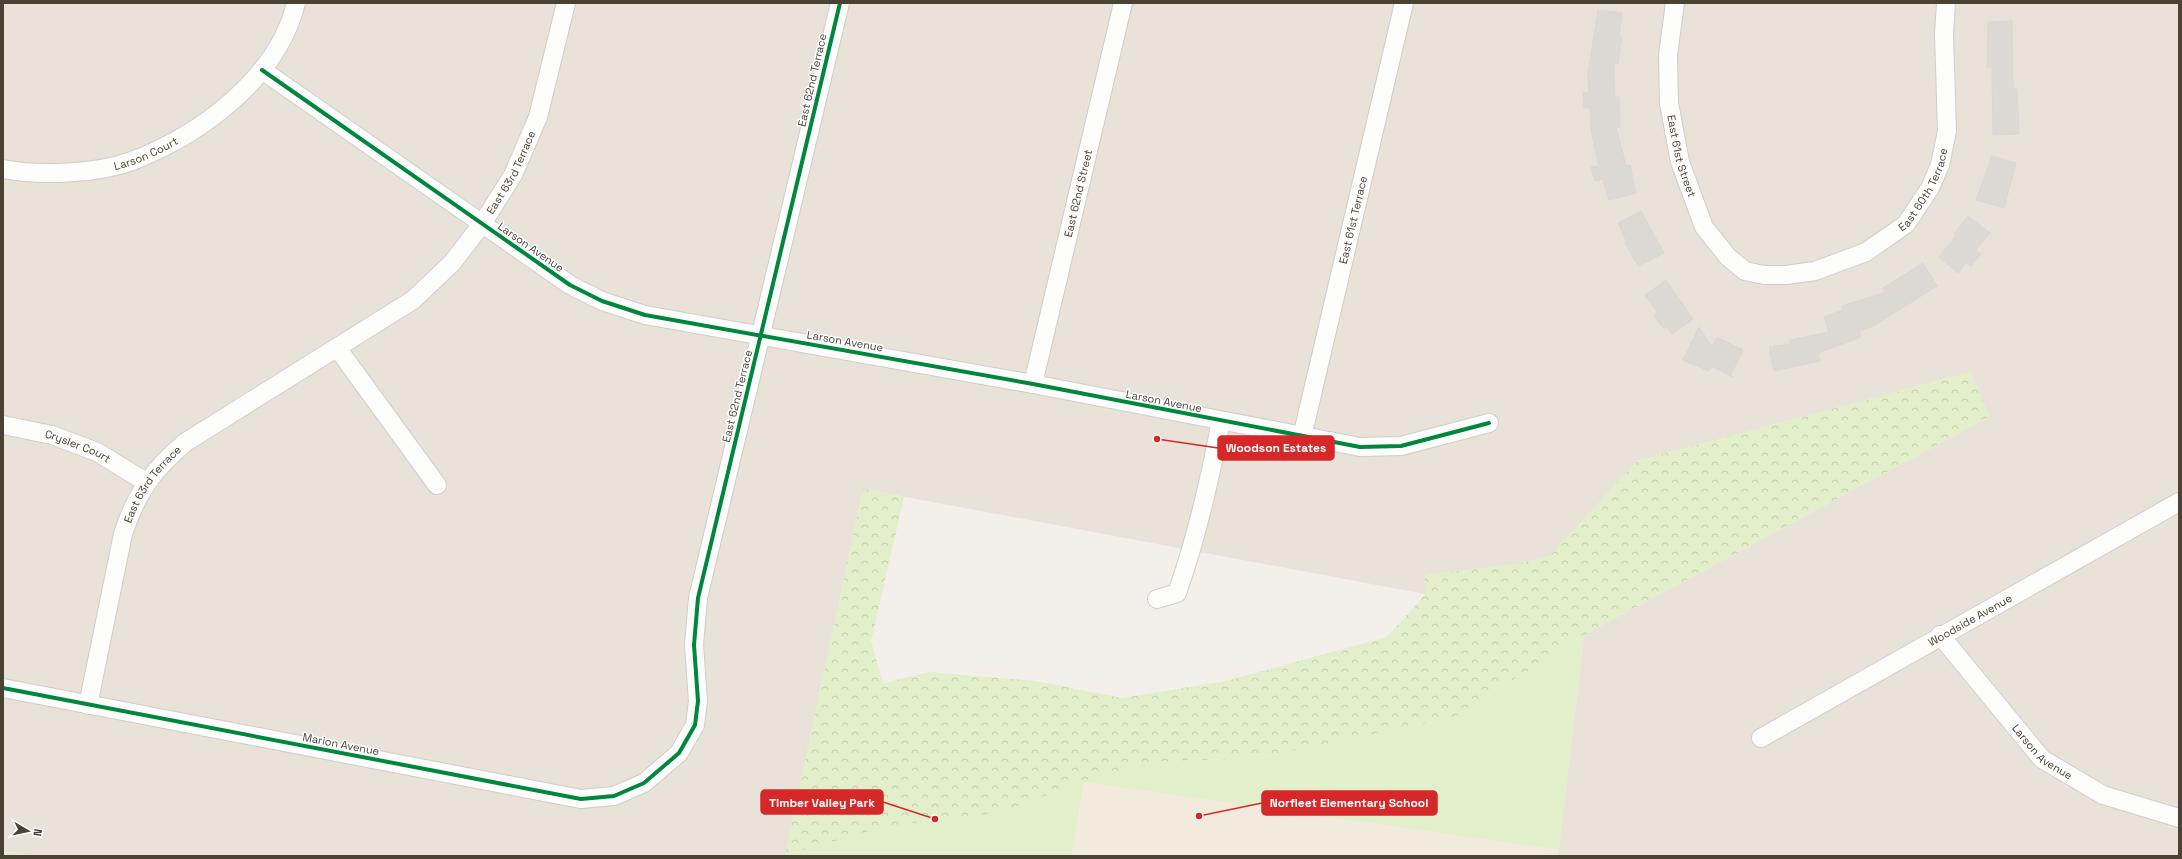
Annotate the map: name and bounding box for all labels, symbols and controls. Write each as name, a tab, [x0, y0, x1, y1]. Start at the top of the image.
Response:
street label: East 62nd Terrace	[794, 32, 830, 128]
street label: East 61st Street	[1664, 114, 1699, 199]
street label: East 63rd Terrace	[483, 129, 538, 217]
street label: Larson Court	[112, 134, 180, 173]
street label: East 60th Terrace	[1895, 147, 1950, 234]
street label: East 62nd Street	[1061, 148, 1095, 239]
street label: East 61st Terrace	[1336, 175, 1370, 265]
street label: Larson Avenue	[495, 219, 567, 275]
street label: Larson Avenue	[806, 327, 884, 355]
street label: East 62nd Terrace	[719, 348, 755, 444]
street label: Larson Avenue	[1125, 387, 1203, 415]
street label: Crysler Court	[44, 427, 113, 466]
callout: Woodson Estates	[1218, 436, 1334, 460]
text: Woodson Estates	[1226, 440, 1326, 456]
street label: East 63rd Terrace	[121, 442, 184, 525]
street label: Woodside Avenue	[1926, 591, 2014, 649]
street label: Larson Avenue	[2009, 721, 2075, 782]
street label: Marion Avenue	[301, 730, 381, 758]
callout: Timber Valley Park	[761, 790, 883, 814]
callout: Norfleet Elementary School	[1262, 791, 1437, 815]
text: Timber Valley Park	[769, 795, 875, 811]
text: Norfleet Elementary School	[1270, 795, 1428, 811]
north arrow	[8, 811, 48, 851]
text: N	[30, 828, 45, 837]

